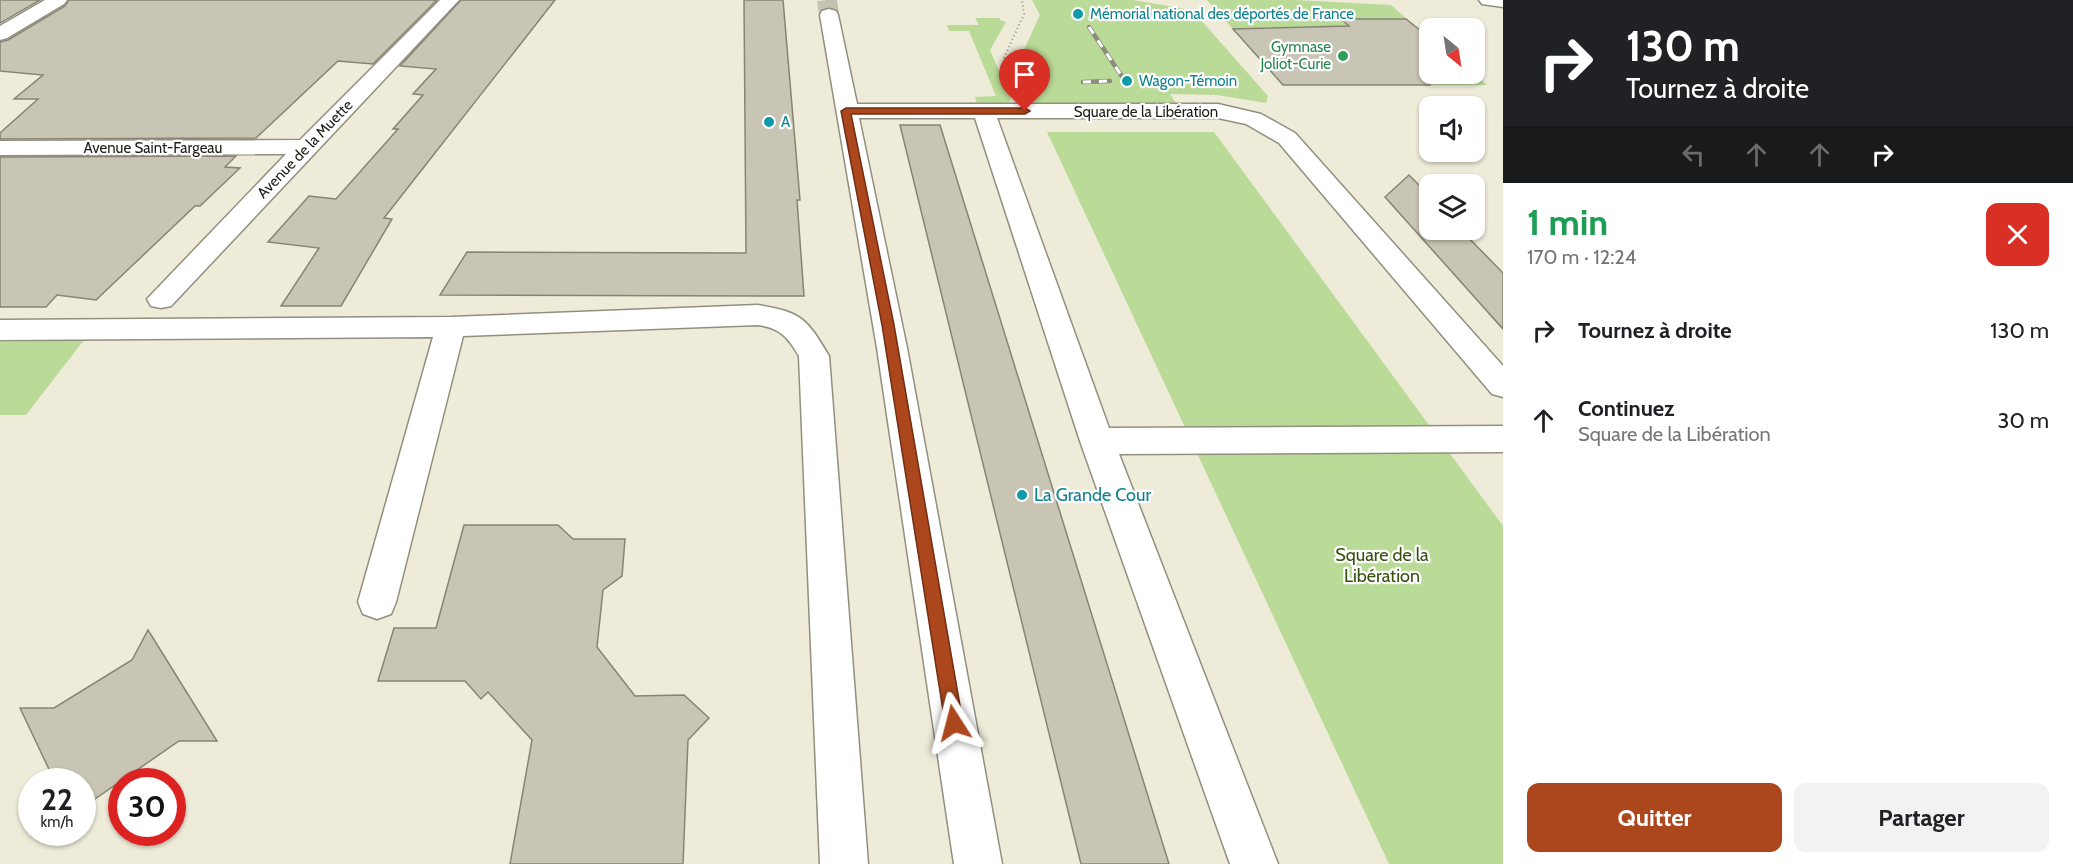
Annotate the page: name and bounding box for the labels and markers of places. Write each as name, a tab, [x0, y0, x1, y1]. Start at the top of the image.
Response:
place label: Mémorial national des déportés de France	[1090, 5, 1354, 23]
marker: Mémorial national des déportés de France	[1071, 7, 1085, 21]
place label: Gymnase Joliot-Curie	[1259, 38, 1331, 73]
pin	[999, 49, 1050, 111]
marker: Gymnase Joliot-Curie	[1336, 49, 1350, 63]
place label: Wagon-Témoin	[1139, 72, 1237, 90]
marker: Wagon-Témoin	[1120, 74, 1134, 88]
place label: A	[781, 113, 791, 131]
marker: A	[762, 115, 776, 129]
place label: La Grande Cour	[1034, 484, 1151, 506]
marker: La Grande Cour	[1015, 488, 1029, 502]

